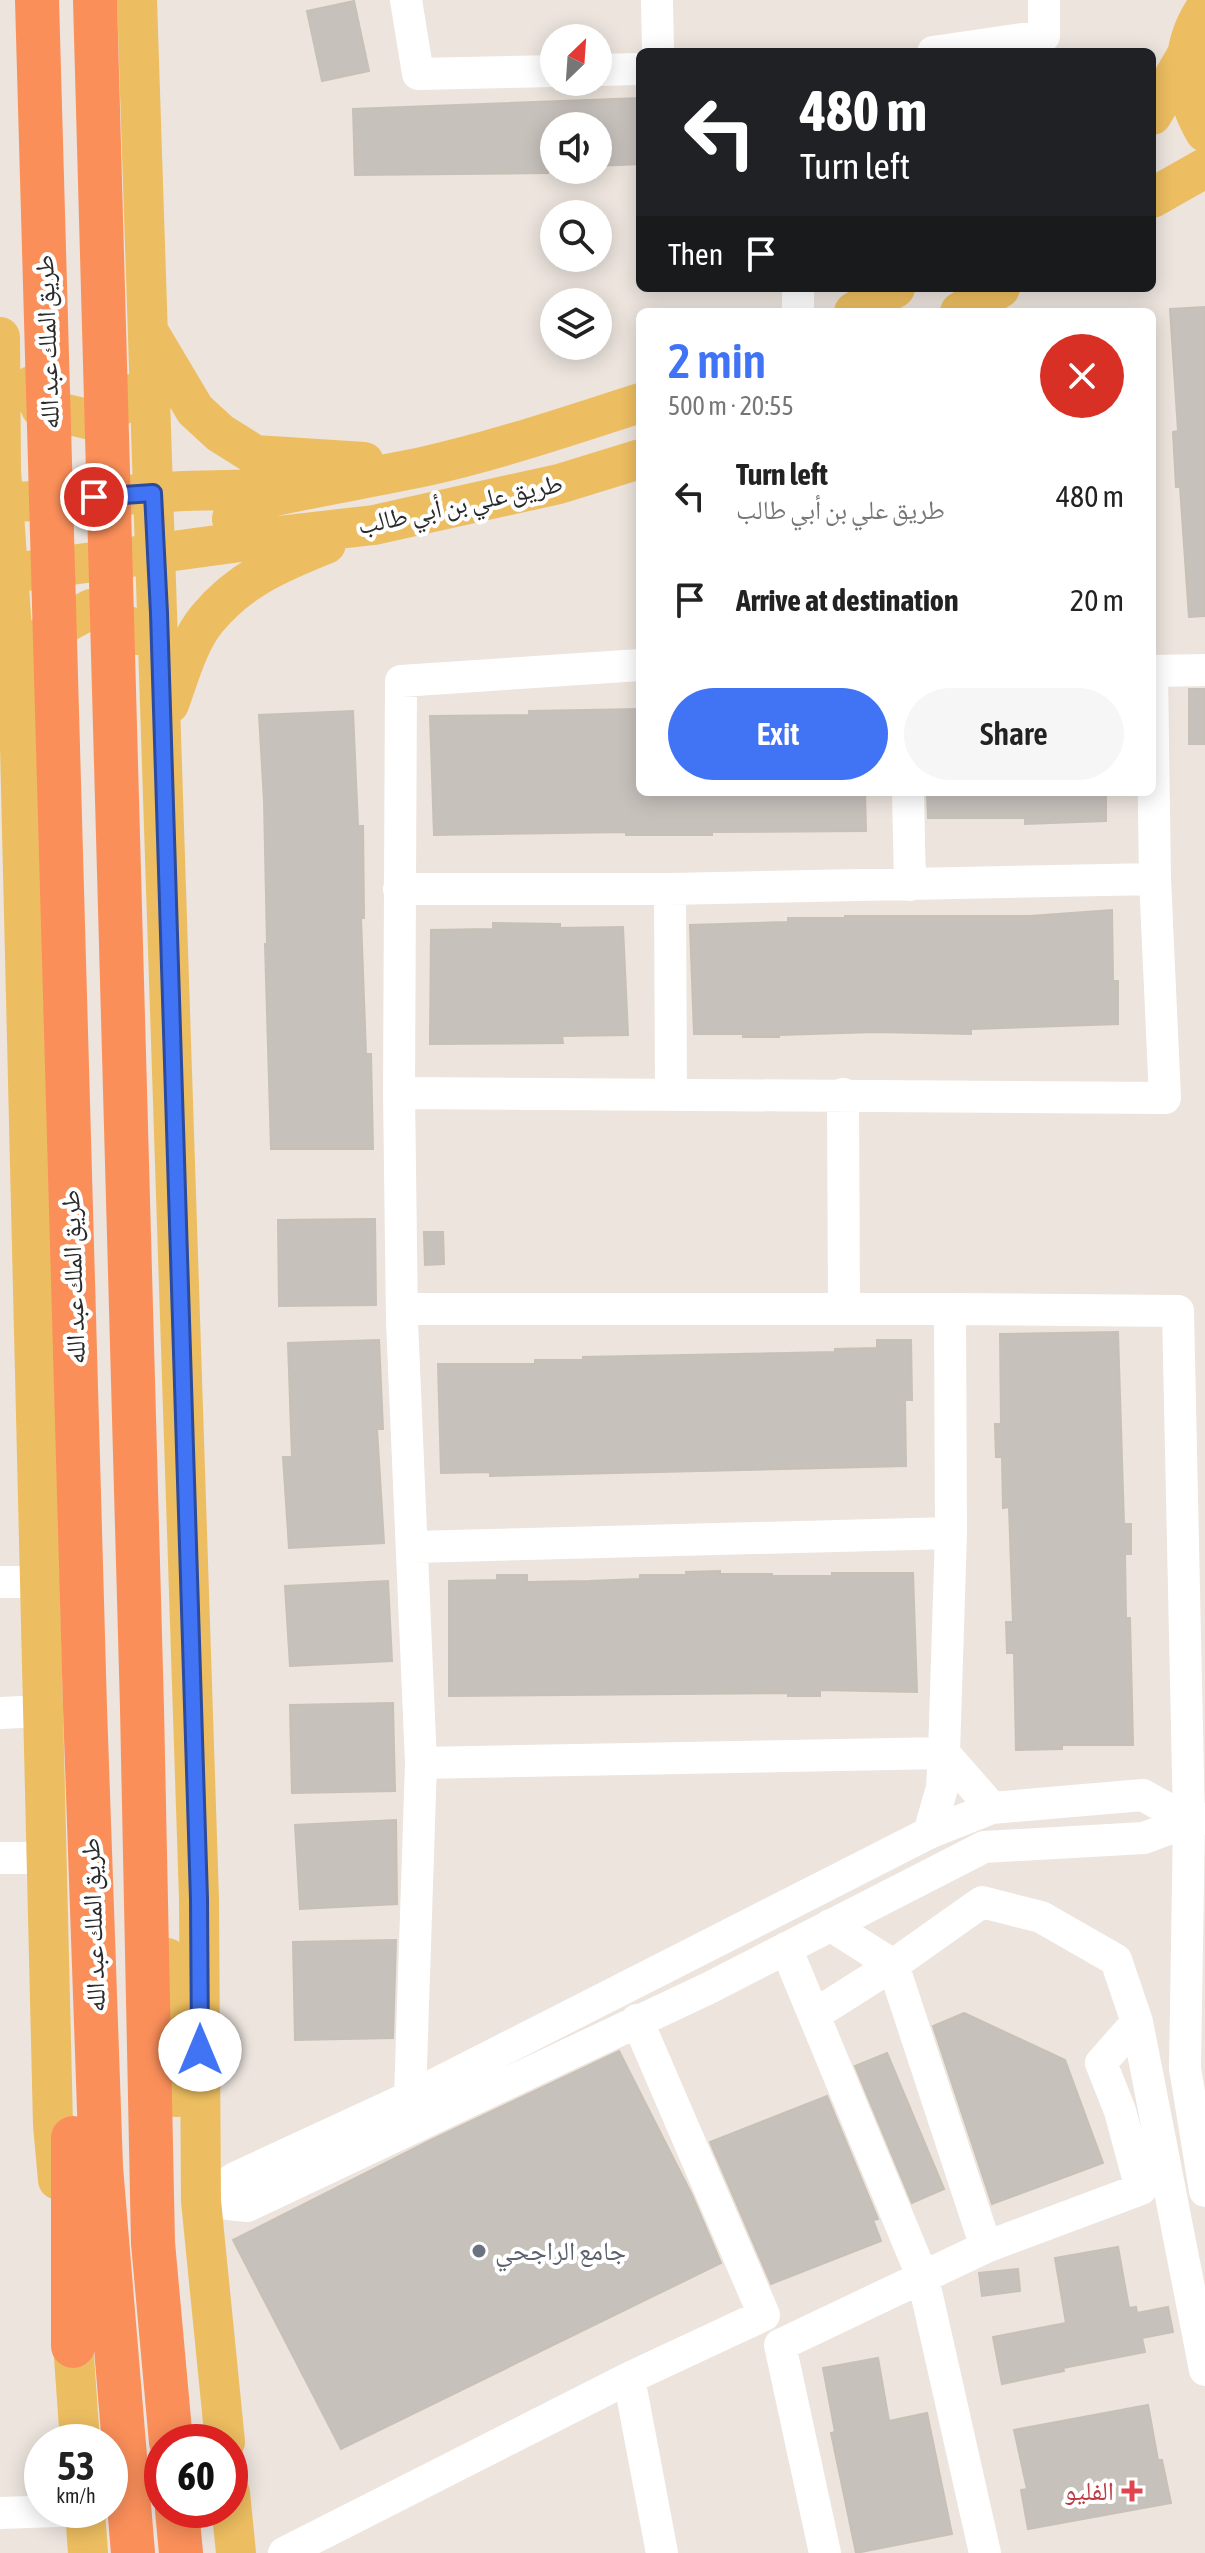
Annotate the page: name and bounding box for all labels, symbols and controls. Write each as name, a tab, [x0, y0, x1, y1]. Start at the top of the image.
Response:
north arrow	[540, 24, 612, 96]
map controls	[540, 24, 612, 360]
text: 480 m	[800, 79, 927, 143]
icon: left	[668, 80, 772, 184]
button: sound	[540, 112, 612, 184]
text: Turn left	[800, 145, 910, 187]
button: search	[540, 200, 612, 272]
icon: arrive	[739, 232, 783, 276]
text: Then	[668, 237, 723, 271]
street label: طريق الملك عبد الله	[29, 254, 66, 430]
button: layers	[540, 288, 612, 360]
text: 2 min	[668, 333, 766, 388]
button: close	[1040, 334, 1124, 418]
text: 500 m · 20:55	[668, 391, 794, 421]
text: Turn left	[736, 457, 828, 491]
pin	[60, 463, 128, 531]
street label: طريق علي بن أبي طالب	[355, 467, 566, 546]
icon: left	[668, 474, 712, 518]
icon: arrive	[72, 475, 116, 519]
text: 480 m	[1056, 479, 1124, 513]
text: طريق علي بن أبي طالب	[736, 495, 945, 525]
icon: arrive	[668, 578, 712, 622]
text: Arrive at destination	[736, 583, 958, 617]
text: 20 m	[1070, 583, 1124, 617]
button: Exit	[668, 688, 888, 780]
button: Share	[904, 688, 1124, 780]
street label: طريق الملك عبد الله	[55, 1189, 92, 1365]
street label: طريق الملك عبد الله	[75, 1837, 112, 2013]
position arrow	[158, 2008, 242, 2092]
place label: جامع الراجحي	[495, 2236, 626, 2272]
marker: جامع الراجحي	[470, 2242, 488, 2260]
speed limit sign: 60	[144, 2424, 248, 2528]
text: 53	[57, 2443, 95, 2488]
place label: الفليو	[1064, 2476, 1114, 2506]
marker: الفليو	[1121, 2480, 1143, 2502]
text: km/h	[56, 2484, 96, 2507]

